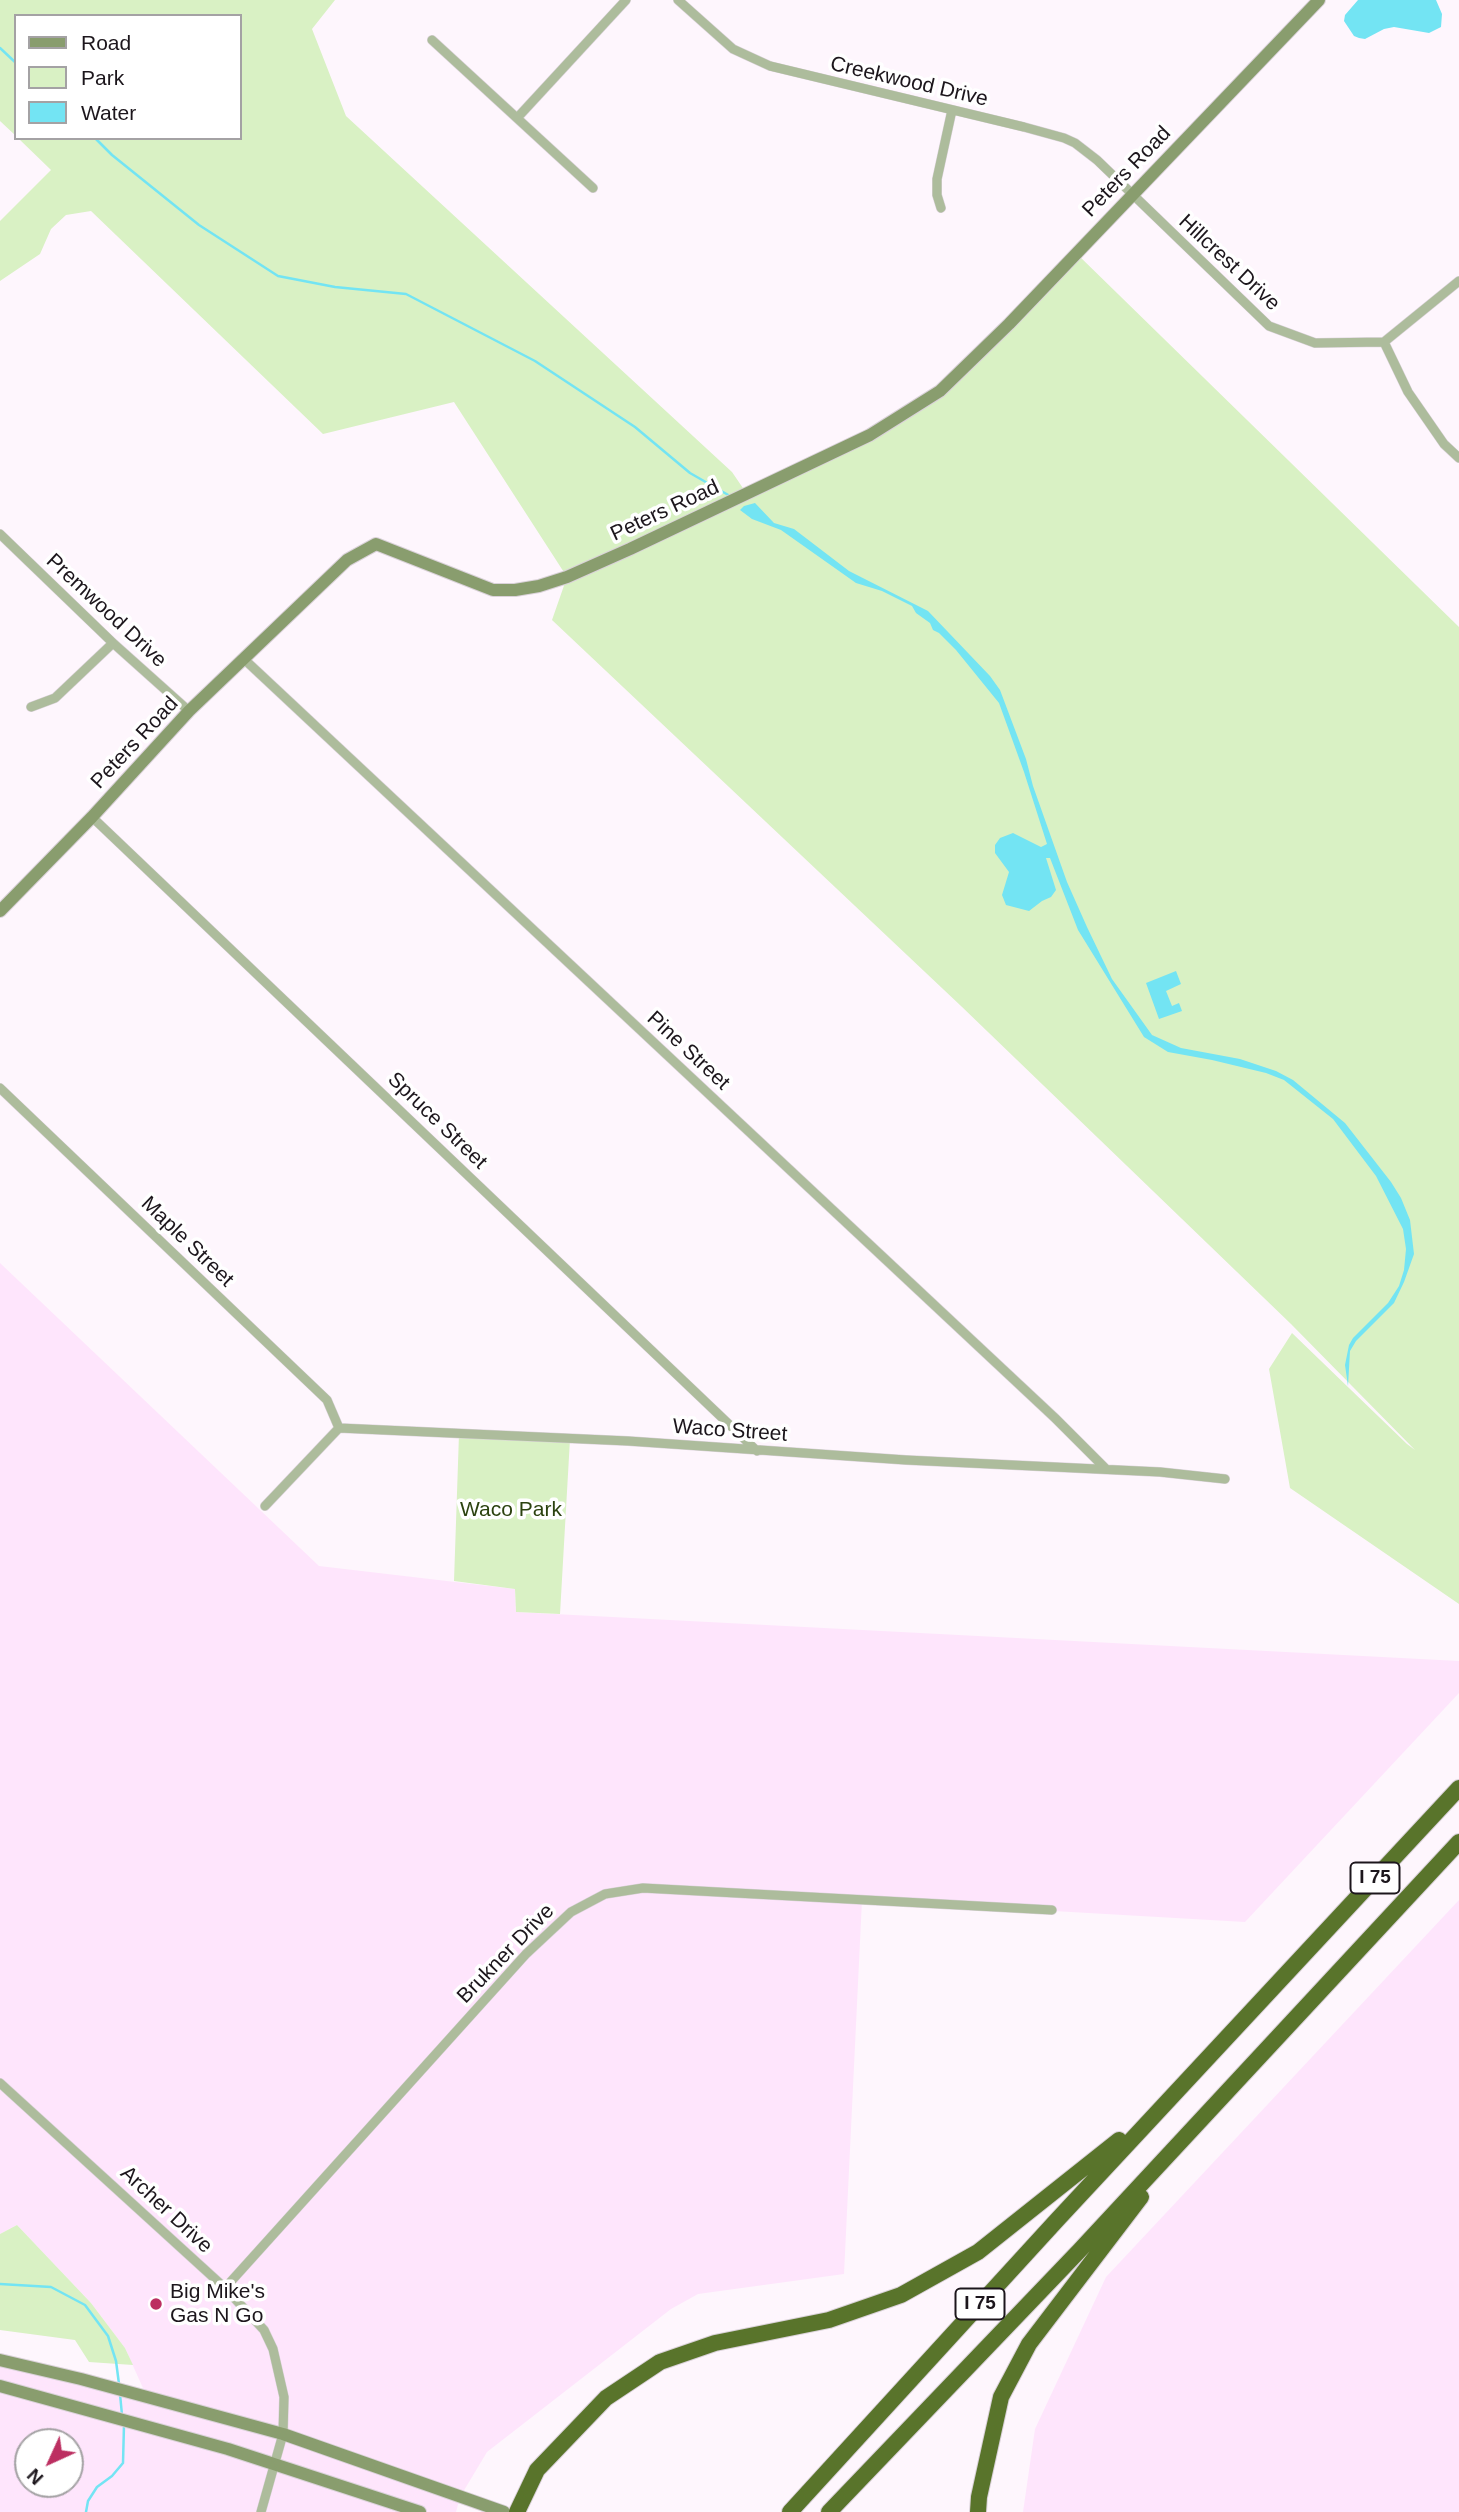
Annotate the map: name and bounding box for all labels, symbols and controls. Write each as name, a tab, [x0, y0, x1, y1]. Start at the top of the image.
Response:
legend	[14, 14, 242, 140]
text: Road	[81, 31, 131, 54]
street label: Creekwood Drive	[828, 52, 990, 112]
text: Park	[81, 66, 124, 89]
text: Water	[81, 101, 136, 124]
street label: Peters Road	[1077, 121, 1177, 223]
street label: Hillcrest Drive	[1173, 210, 1285, 316]
street label: Peters Road	[607, 475, 723, 547]
street label: Premwood Drive	[41, 549, 171, 673]
street label: Peters Road	[86, 692, 184, 794]
street label: Pine Street	[641, 1006, 735, 1096]
street label: Spruce Street	[382, 1067, 492, 1175]
street label: Maple Street	[135, 1192, 239, 1292]
street label: Waco Street	[672, 1414, 788, 1448]
park label: Waco Park	[460, 1497, 562, 1523]
road number: I 75	[1350, 1862, 1400, 1894]
street label: Brukner Drive	[452, 1899, 560, 2009]
street label: Archer Drive	[115, 2161, 217, 2259]
place label: Big Mike's Gas N Go	[170, 2279, 265, 2329]
road number: I 75	[956, 2288, 1004, 2320]
marker: Big Mike's Gas N Go	[148, 2296, 164, 2312]
north arrow	[14, 2428, 84, 2498]
text: N	[23, 2465, 47, 2489]

